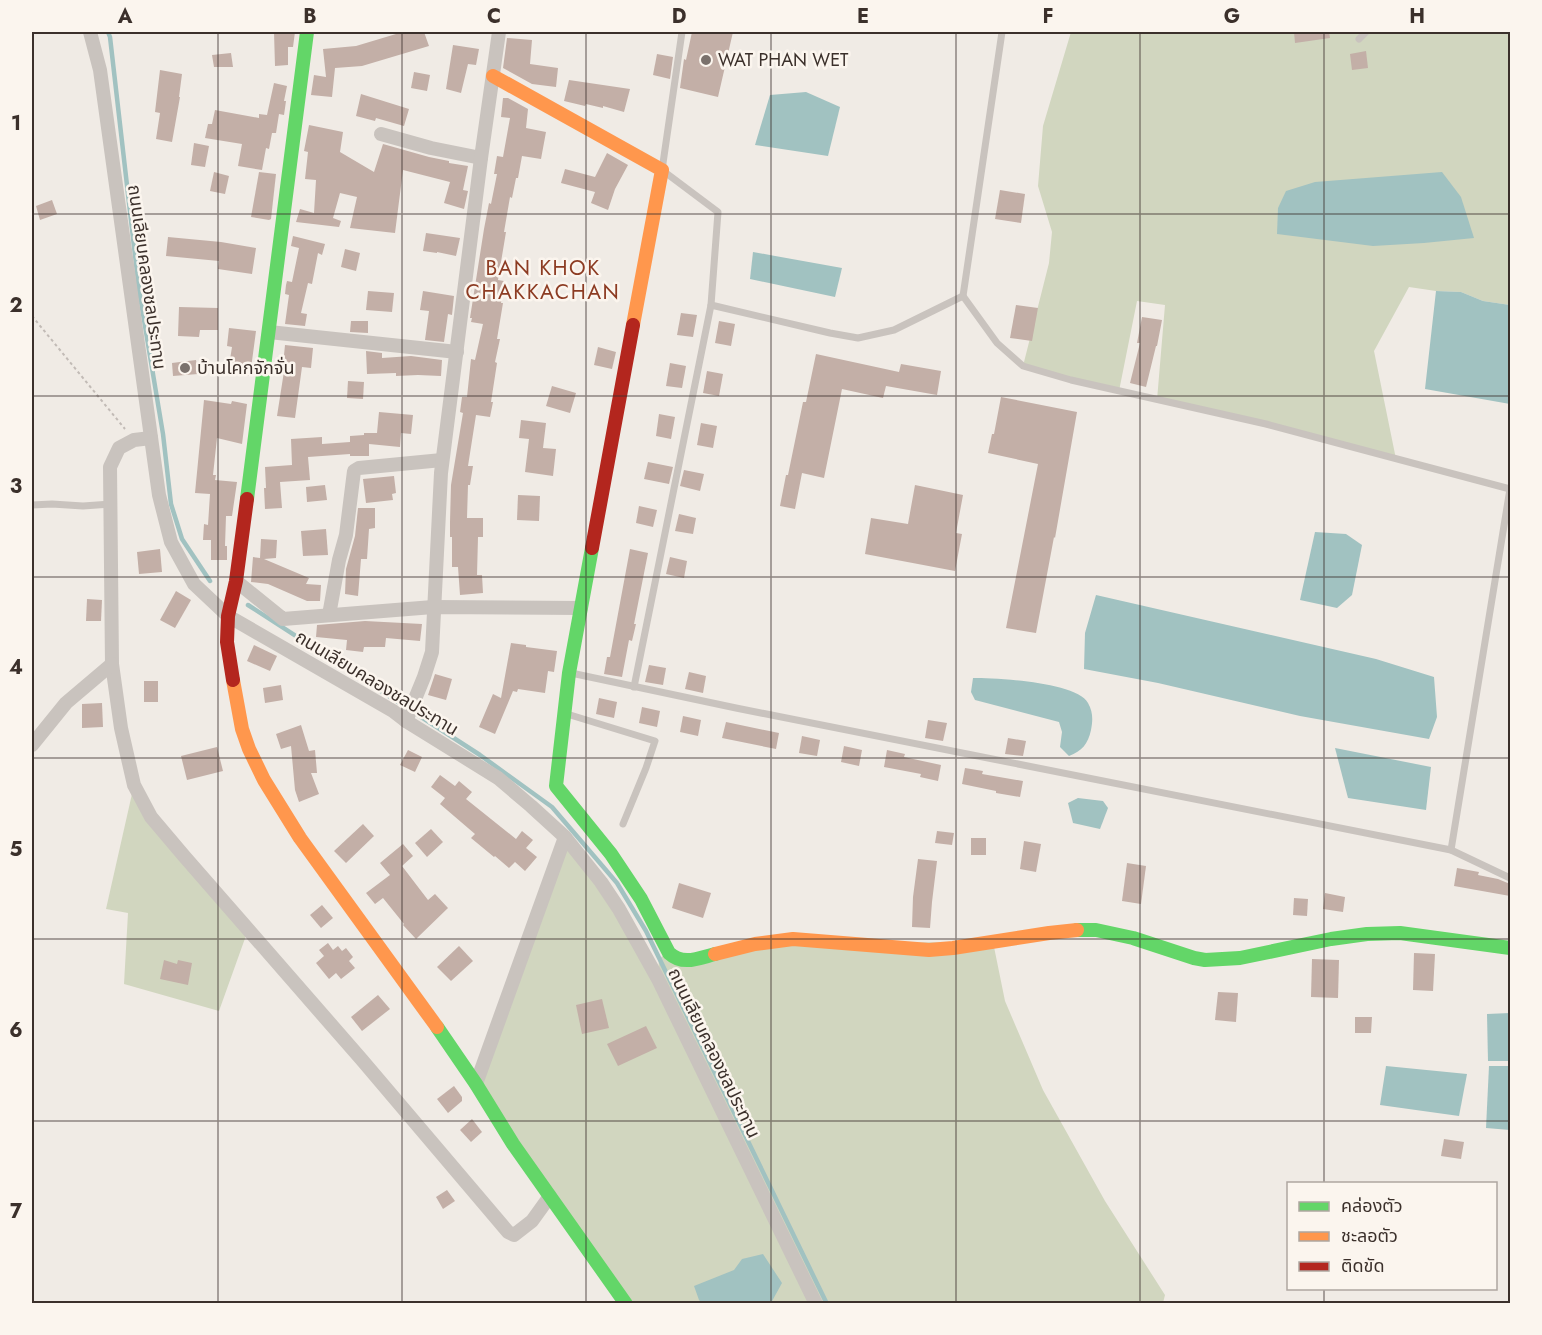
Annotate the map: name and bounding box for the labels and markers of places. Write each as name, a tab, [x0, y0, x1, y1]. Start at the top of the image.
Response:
place label: WAT PHAN WET	[718, 47, 849, 73]
marker: WAT PHAN WET	[699, 53, 713, 67]
place label: บ้านโคกจักจั่น	[197, 355, 294, 381]
marker: บ้านโคกจักจั่น	[178, 361, 192, 375]

